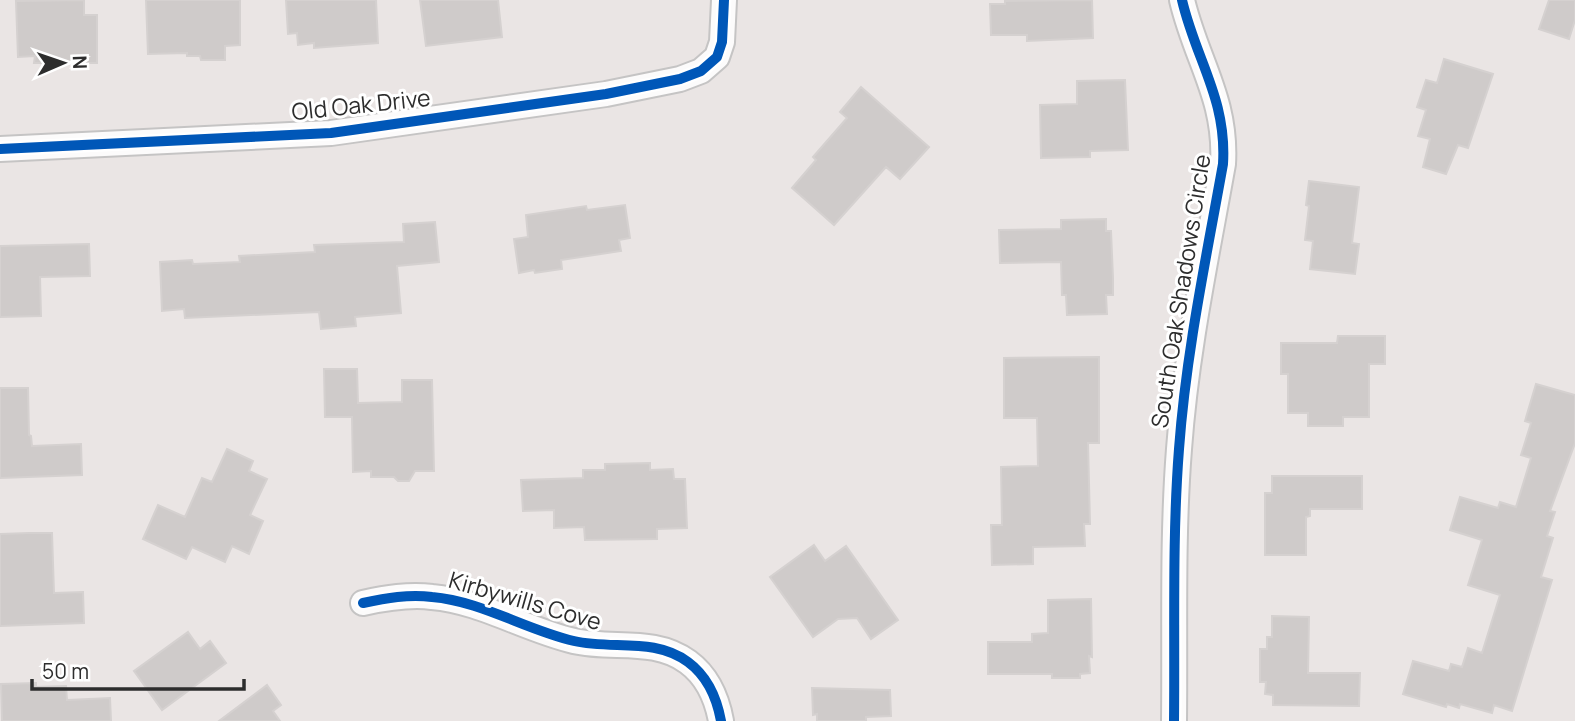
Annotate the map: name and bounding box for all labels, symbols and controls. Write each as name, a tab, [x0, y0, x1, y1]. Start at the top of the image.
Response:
north arrow	[28, 28, 98, 98]
text: N	[67, 55, 93, 70]
street label: Old Oak Drive	[290, 81, 432, 127]
street label: South Oak Shadows Circle	[1143, 152, 1217, 430]
street label: Kirbywills Cove	[445, 563, 605, 637]
scale bar	[32, 648, 243, 692]
text: 50 m	[42, 657, 89, 685]

